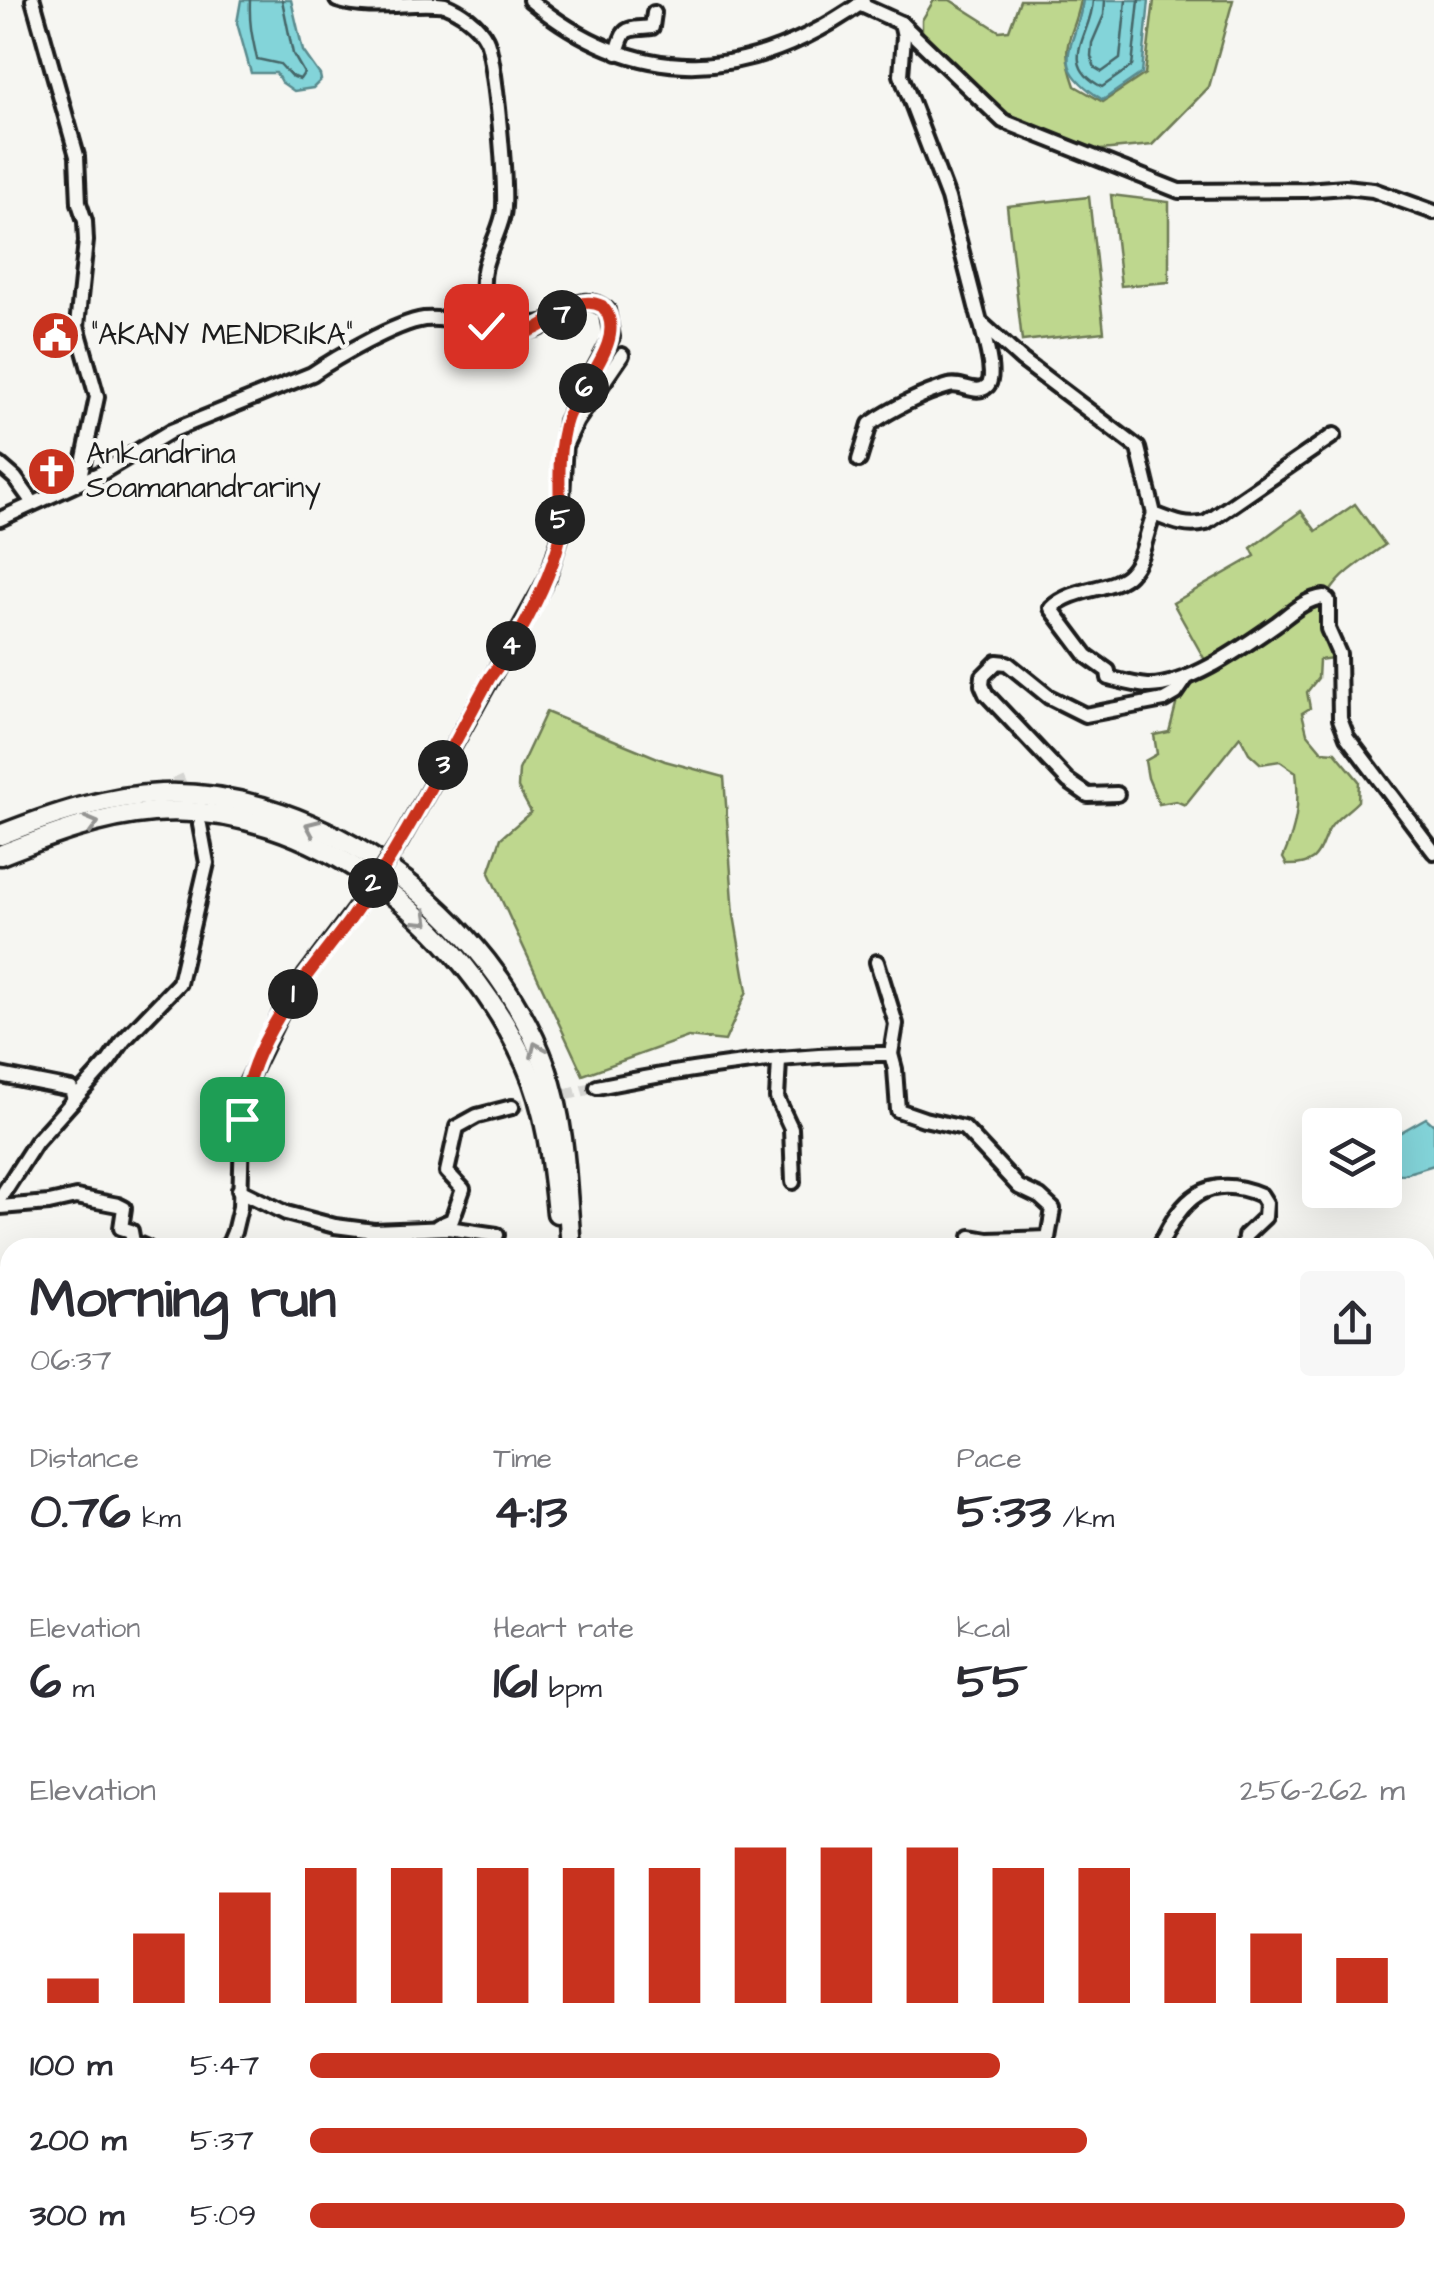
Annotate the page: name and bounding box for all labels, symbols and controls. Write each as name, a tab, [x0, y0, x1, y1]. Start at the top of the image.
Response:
pin	[444, 284, 529, 369]
pin: 7	[537, 290, 587, 340]
text: 7	[553, 295, 571, 334]
icon: check	[459, 299, 514, 354]
public building icon: "AKANY MENDRIKA"	[30, 309, 82, 361]
place label: "AKANY MENDRIKA"	[91, 314, 353, 356]
pin: 6	[559, 363, 609, 413]
text: 6	[575, 368, 593, 407]
place label: Ankandrina Soamanandrariny	[86, 433, 321, 510]
church icon: Ankandrina Soamanandrariny	[25, 445, 77, 497]
pin: 5	[535, 495, 585, 545]
text: 5	[550, 500, 570, 539]
pin: 4	[486, 621, 536, 671]
text: 4	[501, 626, 521, 665]
pin: 3	[418, 740, 468, 790]
text: 3	[436, 745, 450, 784]
one-way arrow	[83, 815, 100, 836]
one-way arrow	[304, 819, 322, 839]
pin: 2	[348, 858, 398, 908]
text: 2	[365, 863, 381, 902]
one-way arrow	[412, 907, 430, 925]
pin: 1	[268, 969, 318, 1019]
text: 1	[291, 974, 295, 1013]
one-way arrow	[529, 1041, 549, 1059]
pin	[200, 1077, 285, 1162]
icon: arrive	[215, 1092, 270, 1147]
map controls	[1302, 1108, 1402, 1208]
button: layers	[1302, 1108, 1402, 1208]
text: Morning run	[30, 1262, 336, 1338]
button: share	[1300, 1271, 1405, 1376]
text: 06:37	[30, 1338, 112, 1383]
text: Distance	[30, 1439, 139, 1478]
text: Time	[493, 1439, 552, 1478]
text: Pace	[957, 1439, 1022, 1478]
text: 0.76	[30, 1478, 131, 1547]
text: 4:13	[493, 1478, 568, 1547]
text: 5:33	[957, 1478, 1051, 1547]
text: km	[131, 1499, 181, 1538]
text: /km	[1051, 1499, 1114, 1538]
text: Elevation	[30, 1609, 140, 1648]
text: Heart rate	[493, 1609, 634, 1648]
text: kcal	[957, 1609, 1010, 1648]
text: 6	[30, 1648, 61, 1717]
text: 161	[493, 1648, 537, 1717]
text: 55	[957, 1648, 1027, 1717]
text: m	[61, 1669, 94, 1708]
text: bpm	[537, 1669, 602, 1708]
text: Elevation	[30, 1768, 156, 1813]
text: 256–262 m	[1240, 1768, 1405, 1813]
text: 100 m	[30, 2043, 112, 2088]
text: 5:47	[190, 2043, 259, 2088]
text: 200 m	[30, 2118, 126, 2163]
text: 5:37	[190, 2118, 254, 2163]
text: 300 m	[30, 2193, 124, 2238]
text: 5:09	[190, 2193, 256, 2238]

